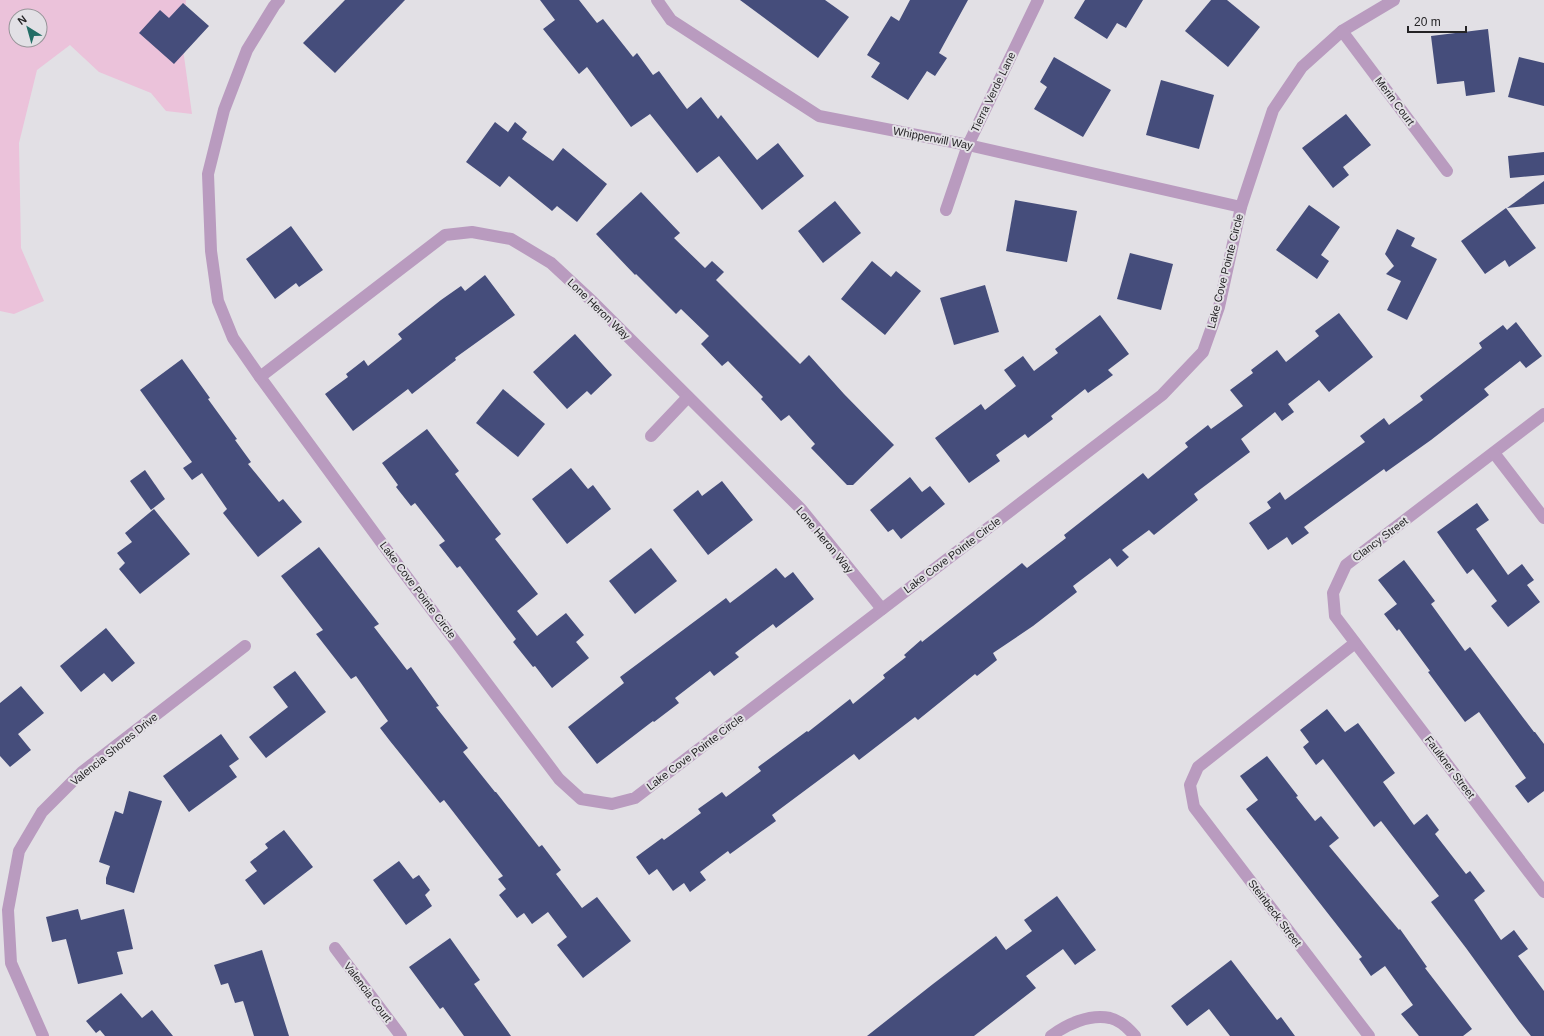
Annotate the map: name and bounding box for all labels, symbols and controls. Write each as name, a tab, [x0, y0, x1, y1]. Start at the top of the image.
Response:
north arrow	[8, 8, 48, 48]
scale bar	[1408, 8, 1466, 34]
text: N	[15, 13, 29, 27]
text: 20 m	[1414, 15, 1441, 29]
street label: Tierra Verde Lane	[968, 50, 1018, 134]
street label: Merin Court	[1373, 74, 1417, 128]
street label: Whipperwill Way	[892, 124, 974, 152]
street label: Lake Cove Pointe Circle	[1205, 212, 1245, 330]
street label: Lone Heron Way	[565, 276, 633, 342]
street label: Lone Heron Way	[794, 505, 856, 576]
street label: Clancy Street	[1350, 514, 1410, 564]
street label: Lake Cove Pointe Circle	[901, 515, 1003, 595]
street label: Lake Cove Pointe Circle	[378, 539, 458, 641]
street label: Valencia Shores Drive	[68, 710, 160, 788]
street label: Lake Cove Pointe Circle	[644, 712, 746, 792]
street label: Faulkner Street	[1423, 733, 1477, 801]
street label: Steinbeck Street	[1246, 877, 1304, 949]
street label: Valencia Court	[342, 960, 394, 1024]

